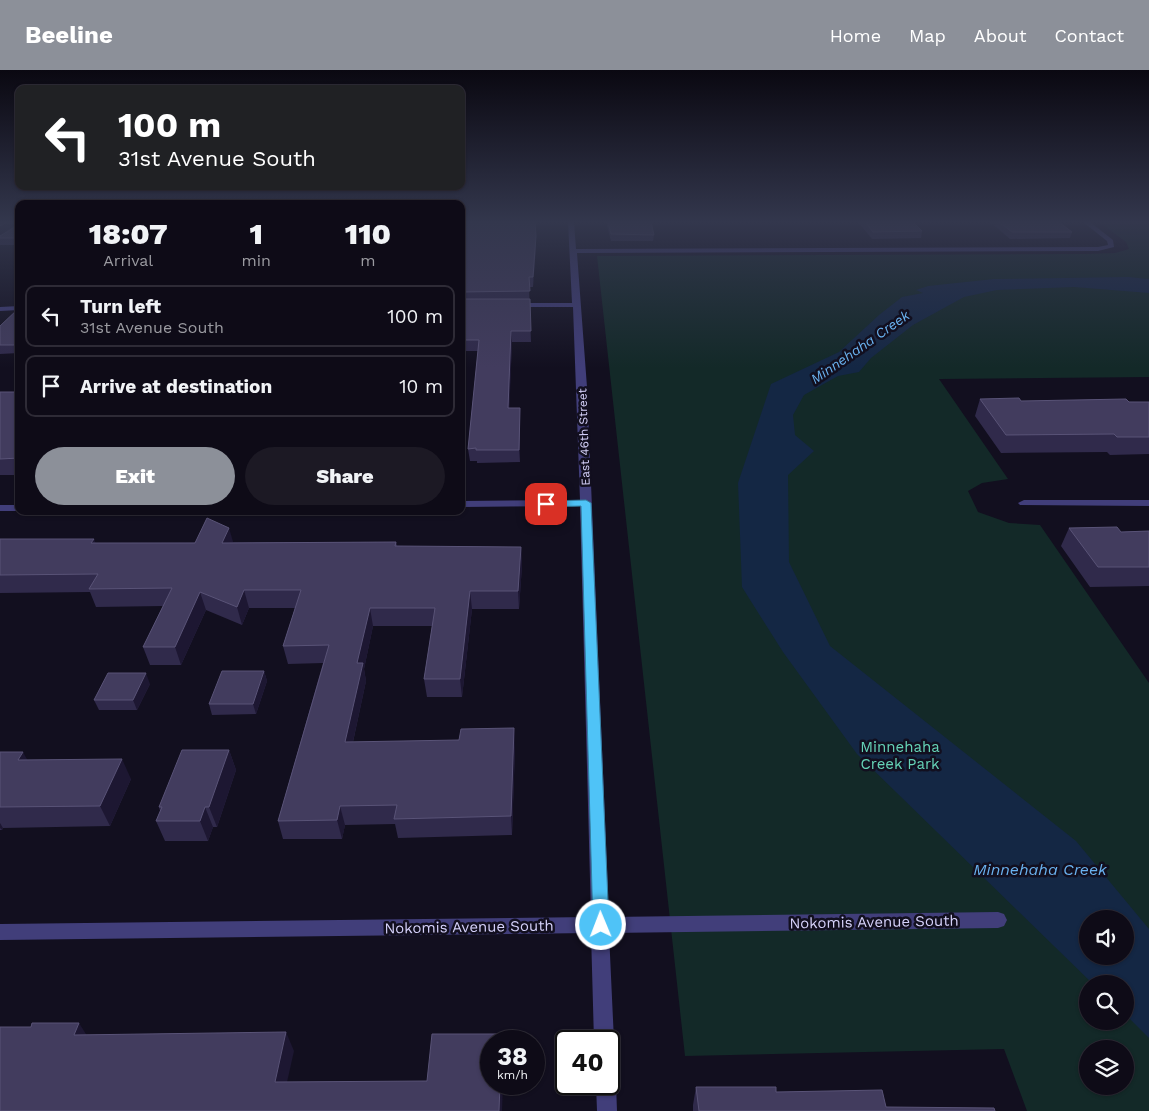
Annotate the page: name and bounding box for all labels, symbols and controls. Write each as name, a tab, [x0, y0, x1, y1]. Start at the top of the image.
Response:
text: Beeline	[25, 21, 113, 49]
text: Home	[830, 25, 881, 46]
text: Map	[909, 25, 946, 46]
text: About	[974, 25, 1026, 46]
text: Contact	[1054, 25, 1124, 46]
text: 100 m	[118, 104, 221, 146]
icon: left	[35, 105, 100, 170]
text: 31st Avenue South	[118, 146, 316, 171]
text: 18:07	[89, 216, 168, 251]
text: 1	[250, 216, 263, 251]
text: 110	[345, 216, 391, 251]
text: Arrival	[103, 251, 153, 270]
text: min	[242, 251, 271, 270]
text: m	[360, 251, 376, 270]
text: Turn left	[80, 295, 161, 318]
icon: left	[37, 302, 65, 330]
text: 100 m	[387, 305, 443, 328]
water label: Minnehaha Creek	[808, 307, 913, 387]
text: 31st Avenue South	[80, 318, 224, 337]
icon: arrive	[37, 372, 65, 400]
text: Arrive at destination	[80, 375, 272, 398]
text: 10 m	[399, 375, 443, 398]
street label: East 46th Street	[575, 388, 593, 486]
button: Exit	[35, 447, 235, 505]
button: Share	[245, 447, 445, 505]
pin	[525, 483, 567, 525]
icon: arrive	[532, 490, 560, 518]
park label: Minnehaha Creek Park	[860, 738, 940, 773]
water label: Minnehaha Creek	[973, 860, 1108, 879]
position arrow	[574, 898, 626, 950]
map controls	[1079, 910, 1134, 1095]
button: sound	[1079, 910, 1134, 965]
street label: Nokomis Avenue South	[789, 912, 959, 932]
street label: Nokomis Avenue South	[384, 917, 554, 937]
button: search	[1079, 975, 1134, 1030]
speed limit sign: 40	[555, 1030, 620, 1095]
button: layers	[1079, 1040, 1134, 1095]
text: 38	[497, 1042, 528, 1071]
text: km/h	[497, 1068, 528, 1082]

